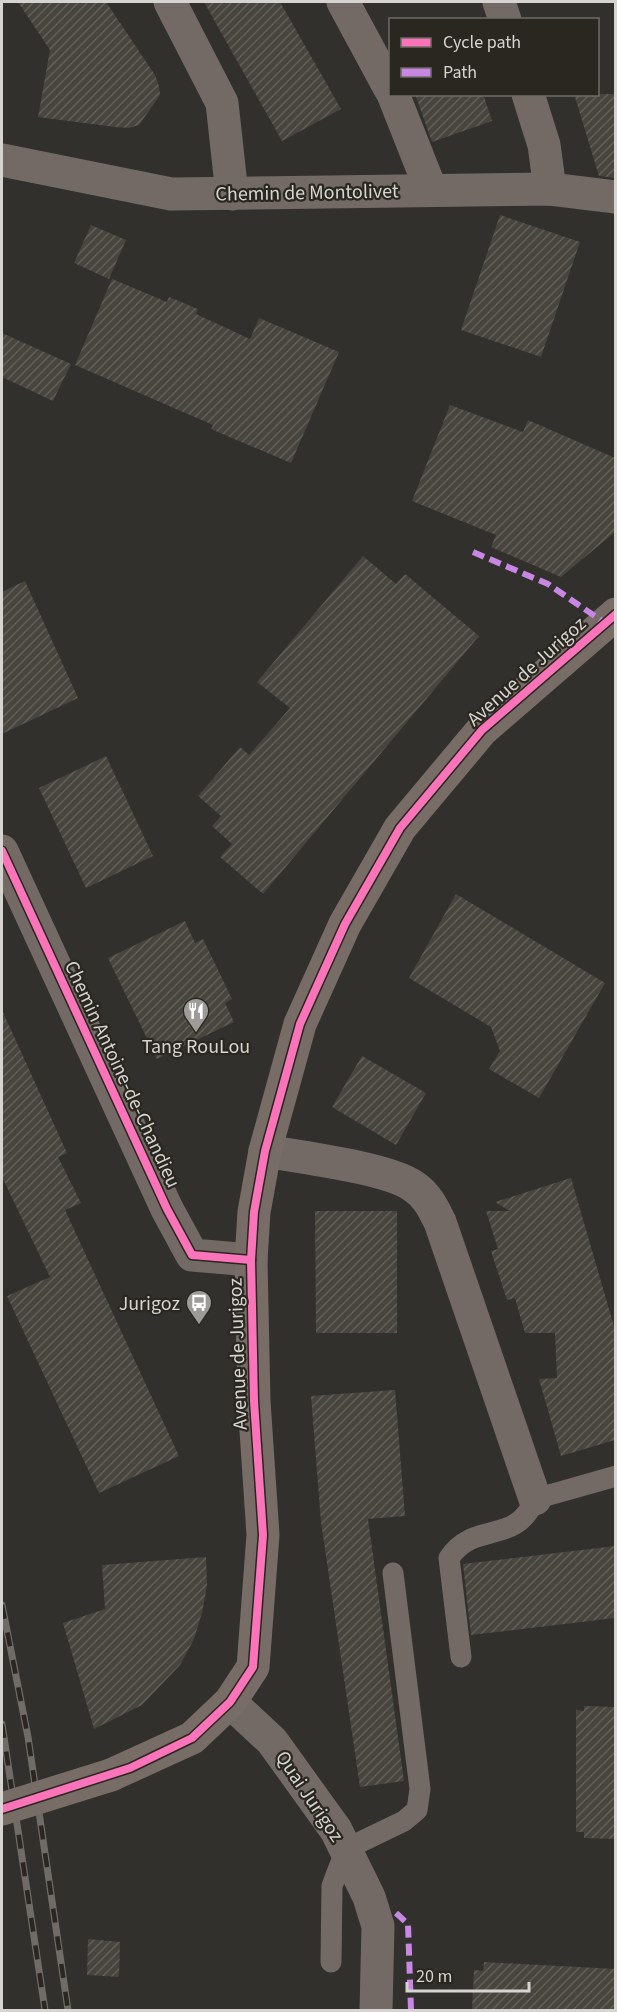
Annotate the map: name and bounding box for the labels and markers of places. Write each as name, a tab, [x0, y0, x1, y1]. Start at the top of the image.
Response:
restaurant icon: Tang RouLou	[181, 996, 211, 1034]
place label: Tang RouLou	[142, 1033, 250, 1061]
bus stop icon: Jurigoz	[184, 1288, 214, 1326]
place label: Jurigoz	[119, 1290, 180, 1318]

